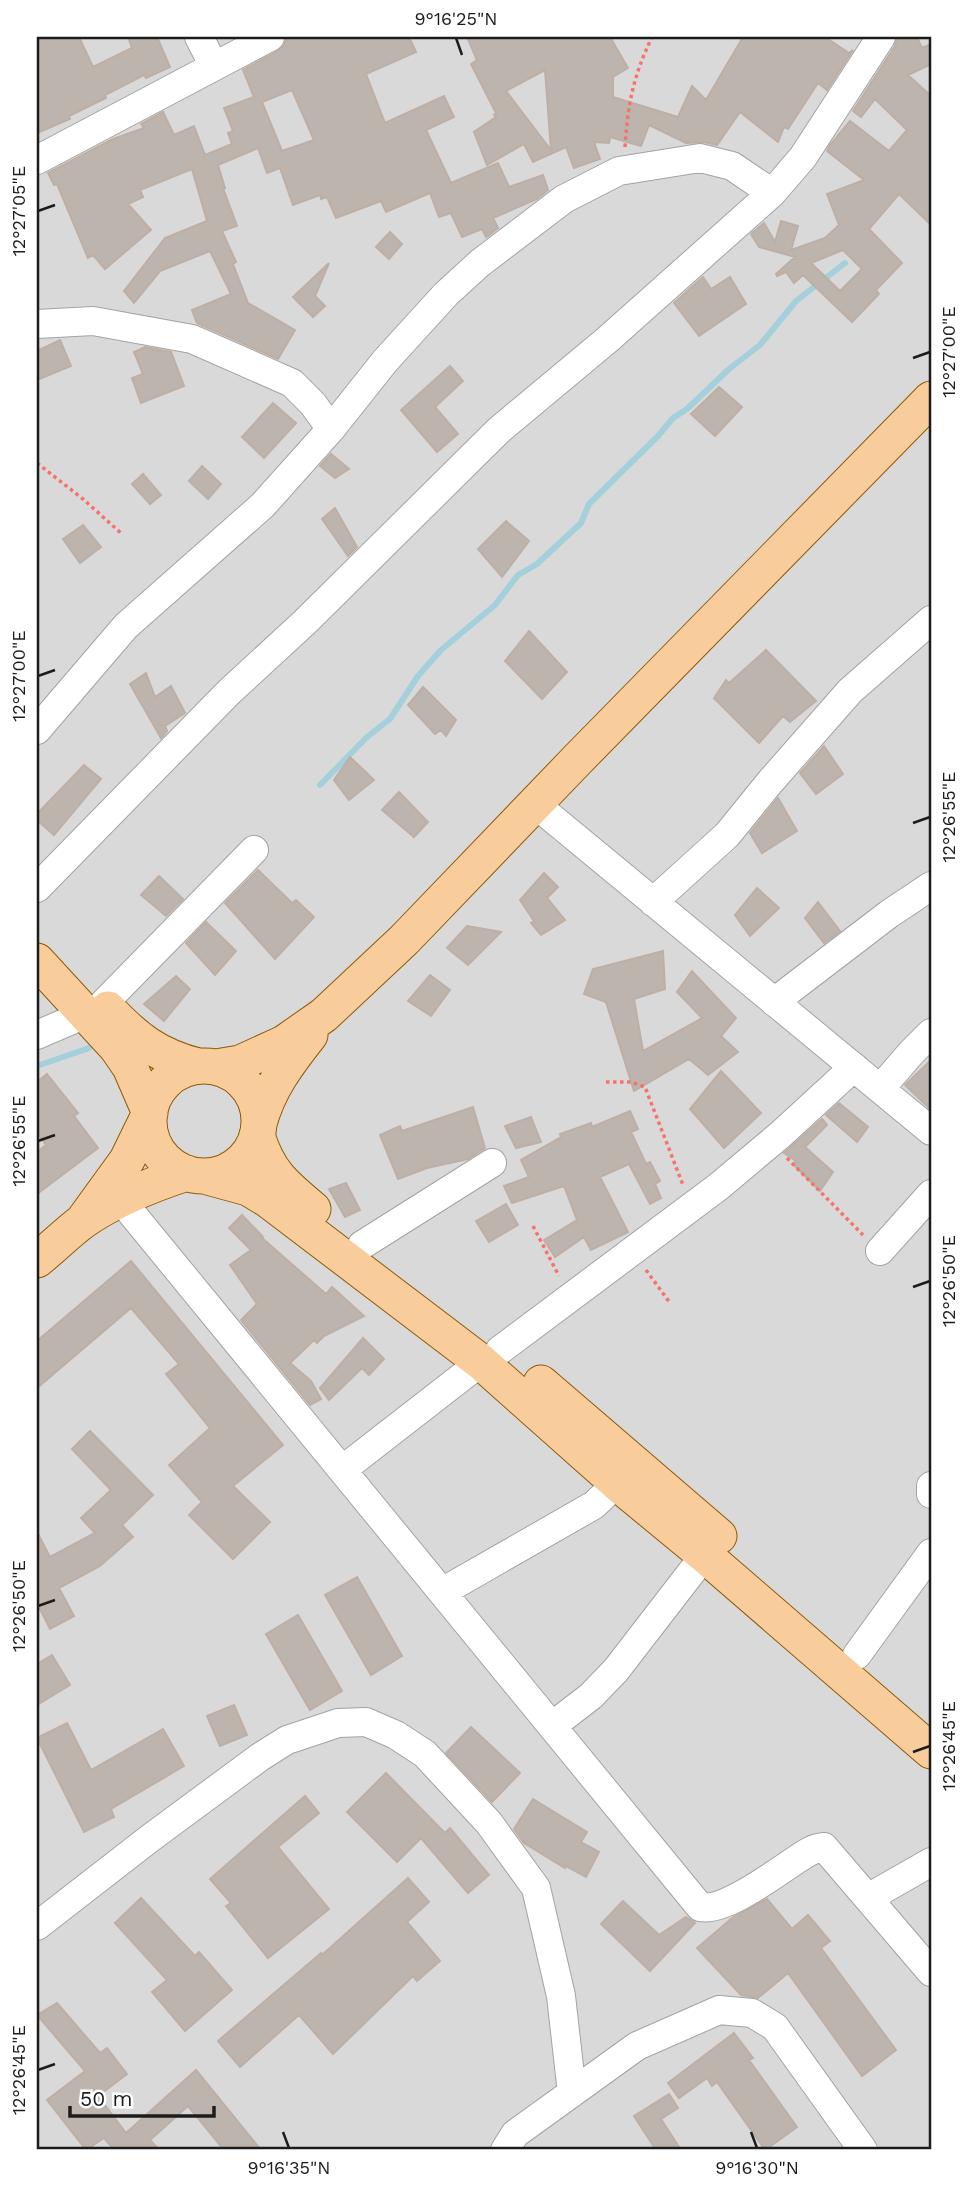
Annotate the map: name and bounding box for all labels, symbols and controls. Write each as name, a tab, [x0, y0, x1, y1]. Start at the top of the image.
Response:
text: 9°16'25"N	[415, 8, 498, 29]
text: 12°27'05"E	[8, 166, 29, 256]
text: 12°27'00"E	[938, 306, 959, 398]
text: 12°27'00"E	[8, 630, 29, 722]
text: 12°26'55"E	[938, 771, 959, 863]
text: 12°26'55"E	[8, 1095, 29, 1187]
text: 12°26'50"E	[938, 1235, 959, 1327]
text: 12°26'50"E	[8, 1560, 29, 1652]
text: 12°26'45"E	[938, 1701, 959, 1791]
text: 12°26'45"E	[8, 2025, 29, 2115]
scale bar	[70, 2075, 214, 2119]
text: 50 m	[80, 2086, 132, 2111]
text: 9°16'35"N	[248, 2157, 331, 2178]
text: 9°16'30"N	[715, 2157, 799, 2178]

